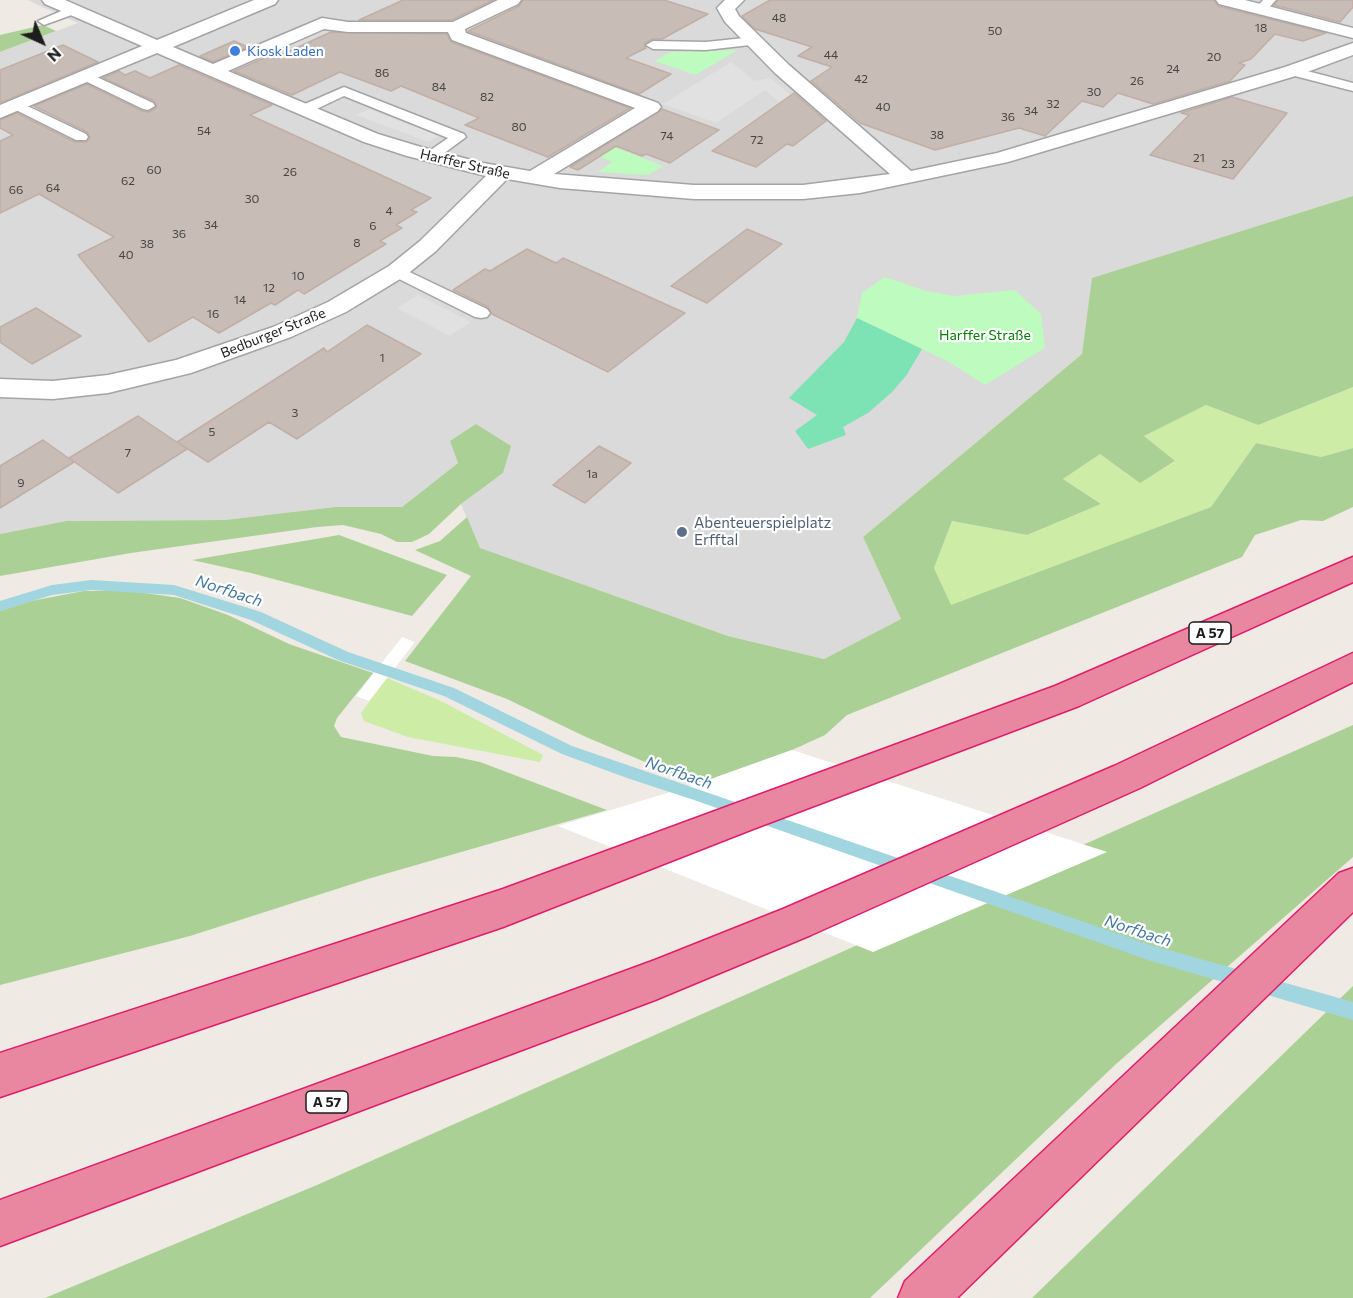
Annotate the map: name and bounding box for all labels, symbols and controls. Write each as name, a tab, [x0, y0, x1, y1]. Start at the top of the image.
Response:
house number: 48	[772, 11, 786, 25]
north arrow	[12, 12, 72, 72]
house number: 18	[1255, 21, 1267, 35]
house number: 50	[988, 24, 1002, 38]
place label: Kiosk Laden	[247, 43, 324, 59]
text: N	[44, 44, 66, 66]
marker: Kiosk Laden	[228, 44, 242, 58]
house number: 44	[824, 48, 838, 62]
house number: 20	[1207, 50, 1221, 64]
house number: 24	[1166, 62, 1180, 76]
house number: 86	[375, 66, 389, 80]
house number: 42	[854, 72, 868, 86]
house number: 26	[1130, 74, 1144, 88]
house number: 84	[432, 80, 446, 94]
house number: 30	[1087, 85, 1101, 99]
house number: 82	[480, 90, 494, 104]
house number: 32	[1046, 97, 1060, 111]
house number: 40	[875, 100, 891, 114]
house number: 34	[1024, 104, 1038, 118]
house number: 36	[1001, 110, 1015, 124]
house number: 80	[511, 120, 527, 134]
house number: 54	[197, 124, 211, 138]
house number: 38	[930, 128, 944, 142]
house number: 74	[661, 129, 673, 143]
house number: 72	[751, 133, 763, 147]
street label: Harffer Straße	[418, 145, 512, 183]
house number: 21	[1193, 151, 1205, 165]
house number: 23	[1221, 157, 1235, 171]
house number: 60	[146, 163, 162, 177]
house number: 26	[283, 165, 297, 179]
house number: 62	[121, 174, 135, 188]
house number: 64	[46, 181, 60, 195]
house number: 66	[9, 183, 23, 197]
house number: 30	[245, 192, 259, 206]
house number: 4	[385, 204, 393, 218]
house number: 34	[204, 218, 218, 232]
house number: 6	[369, 219, 377, 233]
house number: 36	[172, 227, 186, 241]
house number: 8	[353, 236, 361, 250]
house number: 38	[140, 237, 154, 251]
house number: 40	[118, 248, 134, 262]
house number: 10	[292, 269, 304, 283]
house number: 12	[263, 281, 275, 295]
house number: 14	[234, 293, 246, 307]
street label: Bedburger Straße	[218, 304, 328, 362]
house number: 16	[207, 307, 219, 321]
park label: Harffer Straße	[939, 327, 1031, 343]
house number: 1	[379, 351, 385, 365]
house number: 3	[292, 406, 298, 420]
house number: 5	[209, 425, 215, 439]
house number: 7	[125, 446, 131, 460]
house number: 1a	[586, 467, 598, 481]
house number: 9	[17, 476, 25, 490]
place label: Abenteuerspielplatz Erfftal	[694, 514, 831, 549]
marker: Abenteuerspielplatz Erfftal	[675, 525, 689, 539]
water label: Norfbach	[193, 571, 265, 611]
road number: A 57	[1189, 622, 1231, 644]
water label: Norfbach	[643, 753, 715, 793]
water label: Norfbach	[1102, 911, 1174, 951]
road number: A 57	[306, 1091, 348, 1113]

